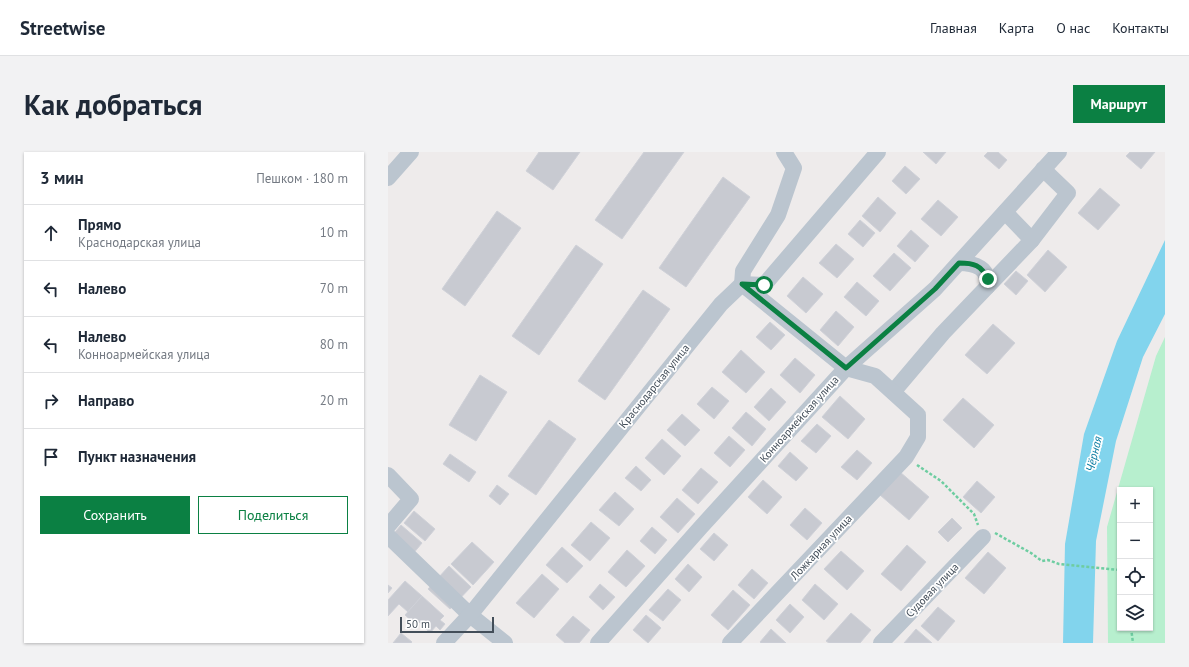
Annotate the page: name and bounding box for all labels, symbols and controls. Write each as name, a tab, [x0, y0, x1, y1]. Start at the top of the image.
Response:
text: Streetwise	[20, 16, 105, 40]
text: Главная	[930, 19, 977, 37]
text: Карта	[999, 19, 1034, 37]
text: О нас	[1056, 19, 1090, 37]
text: Контакты	[1112, 19, 1169, 37]
button: Маршрут	[1073, 85, 1165, 123]
text: Как добраться	[24, 86, 202, 123]
text: 3 мин	[40, 167, 84, 189]
text: Пешком · 180 m	[256, 170, 348, 187]
text: Прямо	[78, 215, 121, 234]
icon: ahead	[40, 222, 62, 244]
text: 10 m	[320, 224, 348, 241]
text: Краснодарская улица	[78, 234, 201, 251]
route end	[979, 270, 997, 288]
route start	[755, 276, 773, 294]
icon: left	[40, 278, 62, 300]
text: Налево	[78, 279, 126, 298]
text: 70 m	[320, 280, 348, 297]
text: Налево	[78, 327, 126, 346]
icon: left	[40, 334, 62, 356]
text: 80 m	[320, 336, 348, 353]
street label: Краснодарская улица	[616, 341, 692, 431]
text: Конноармейская улица	[78, 346, 210, 363]
street label: Конноармейская улица	[756, 373, 842, 465]
icon: right	[40, 390, 62, 412]
text: Направо	[78, 391, 134, 410]
text: 20 m	[320, 392, 348, 409]
water label: Чёрная	[1082, 434, 1105, 473]
icon: arrive	[40, 446, 62, 468]
text: Пункт назначения	[78, 447, 196, 466]
map controls	[1117, 487, 1153, 631]
button: +	[1117, 487, 1153, 523]
button: Сохранить	[40, 496, 190, 534]
button: Поделиться	[198, 496, 348, 534]
street label: Ложкарная улица	[786, 511, 855, 583]
button: −	[1117, 523, 1153, 559]
button: locate	[1117, 559, 1153, 595]
street label: Судовая улица	[903, 560, 961, 620]
button: layers	[1117, 595, 1153, 631]
scale bar	[400, 615, 494, 634]
text: 50 m	[406, 617, 430, 631]

